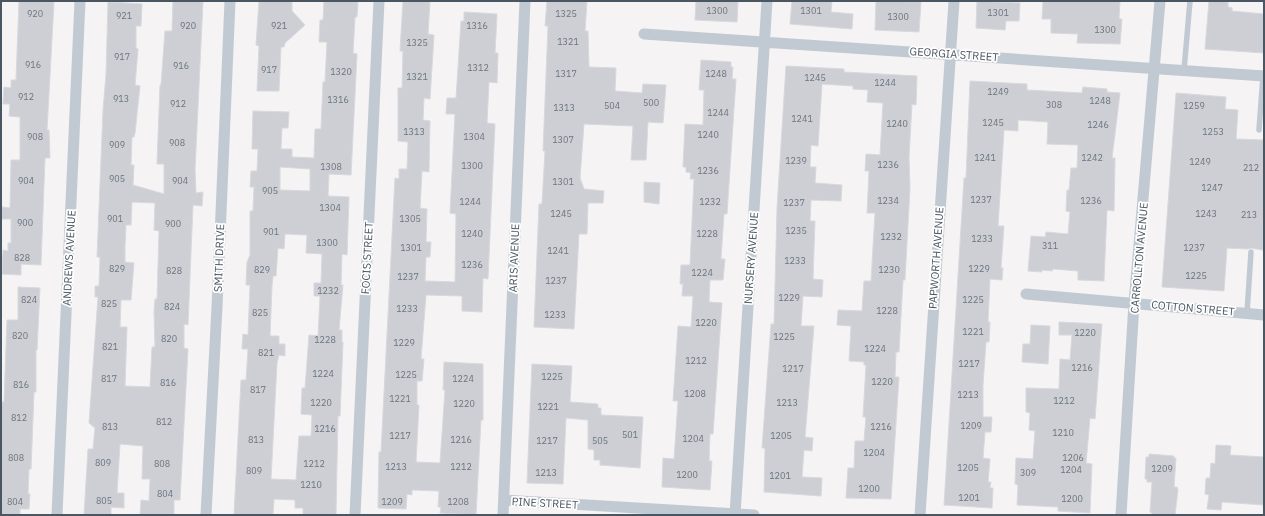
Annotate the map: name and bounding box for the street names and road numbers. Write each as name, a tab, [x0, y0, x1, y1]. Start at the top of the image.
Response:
street label: GEORGIA STREET	[909, 44, 1000, 64]
street label: CARROLLTON AVENUE	[1127, 202, 1151, 314]
street label: PAPWORTH AVENUE	[925, 206, 947, 310]
street label: ANDREWS AVENUE	[60, 210, 78, 306]
street label: NURSERY AVENUE	[741, 212, 761, 304]
street label: FOCIS STREET	[358, 221, 376, 295]
street label: ARIS AVENUE	[506, 223, 522, 293]
street label: SMITH DRIVE	[211, 224, 227, 292]
street label: COTTON STREET	[1151, 297, 1236, 319]
street label: PINE STREET	[511, 494, 579, 512]

